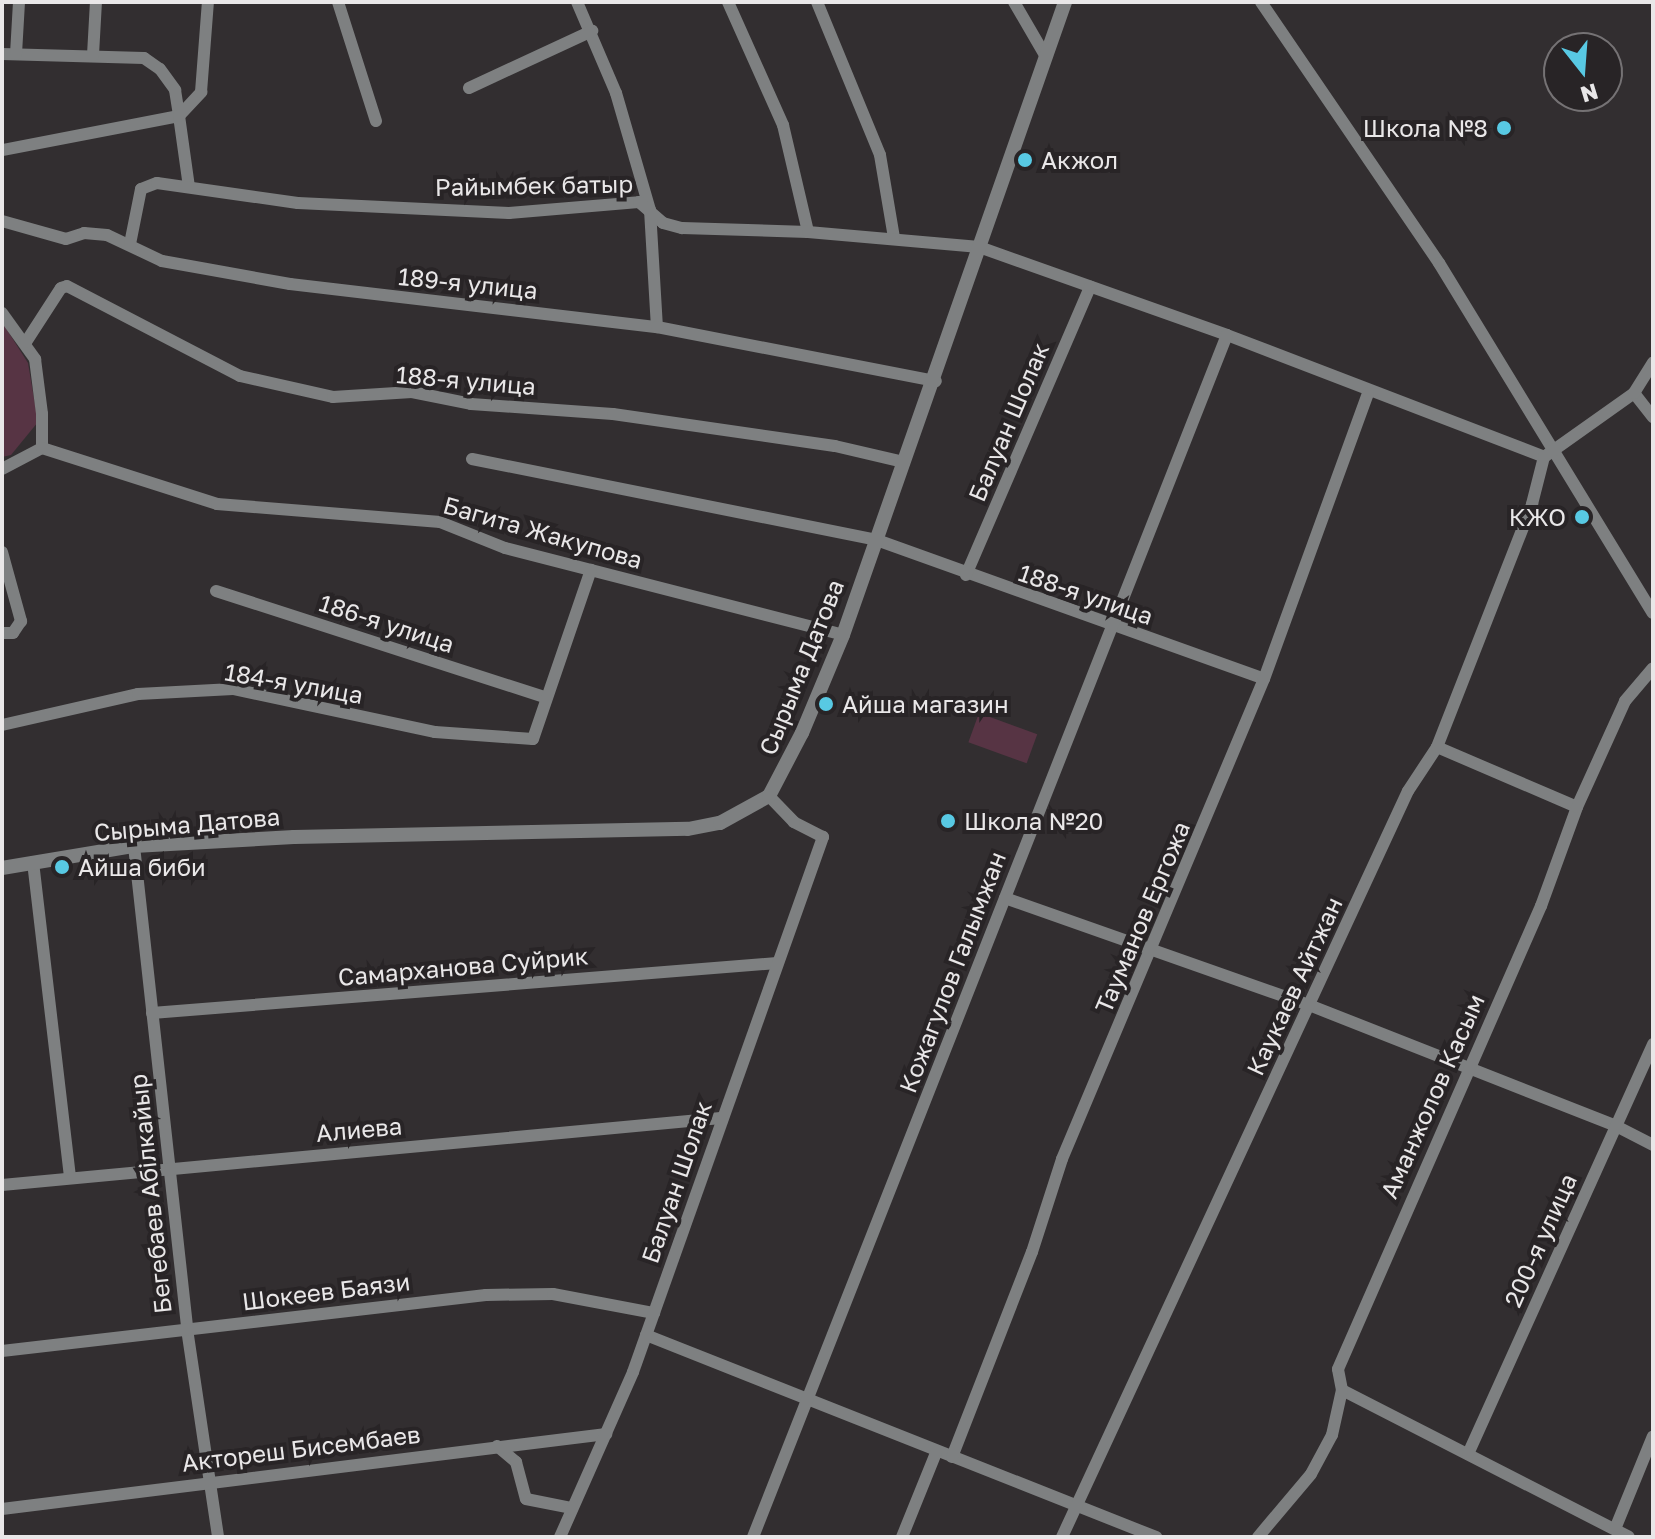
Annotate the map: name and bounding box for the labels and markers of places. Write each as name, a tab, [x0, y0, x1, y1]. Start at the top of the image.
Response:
place label: Школа №8	[1363, 114, 1488, 142]
marker: Школа №8	[1495, 119, 1513, 137]
place label: Акжол	[1041, 146, 1118, 174]
marker: Акжол	[1016, 151, 1034, 169]
place label: КЖО	[1509, 503, 1566, 531]
marker: КЖО	[1573, 508, 1591, 526]
place label: Айша магазин	[842, 690, 1009, 718]
marker: Айша магазин	[817, 695, 835, 713]
place label: Школа №20	[964, 807, 1103, 835]
marker: Школа №20	[939, 812, 957, 830]
place label: Айша биби	[78, 853, 206, 881]
marker: Айша биби	[53, 858, 71, 876]

